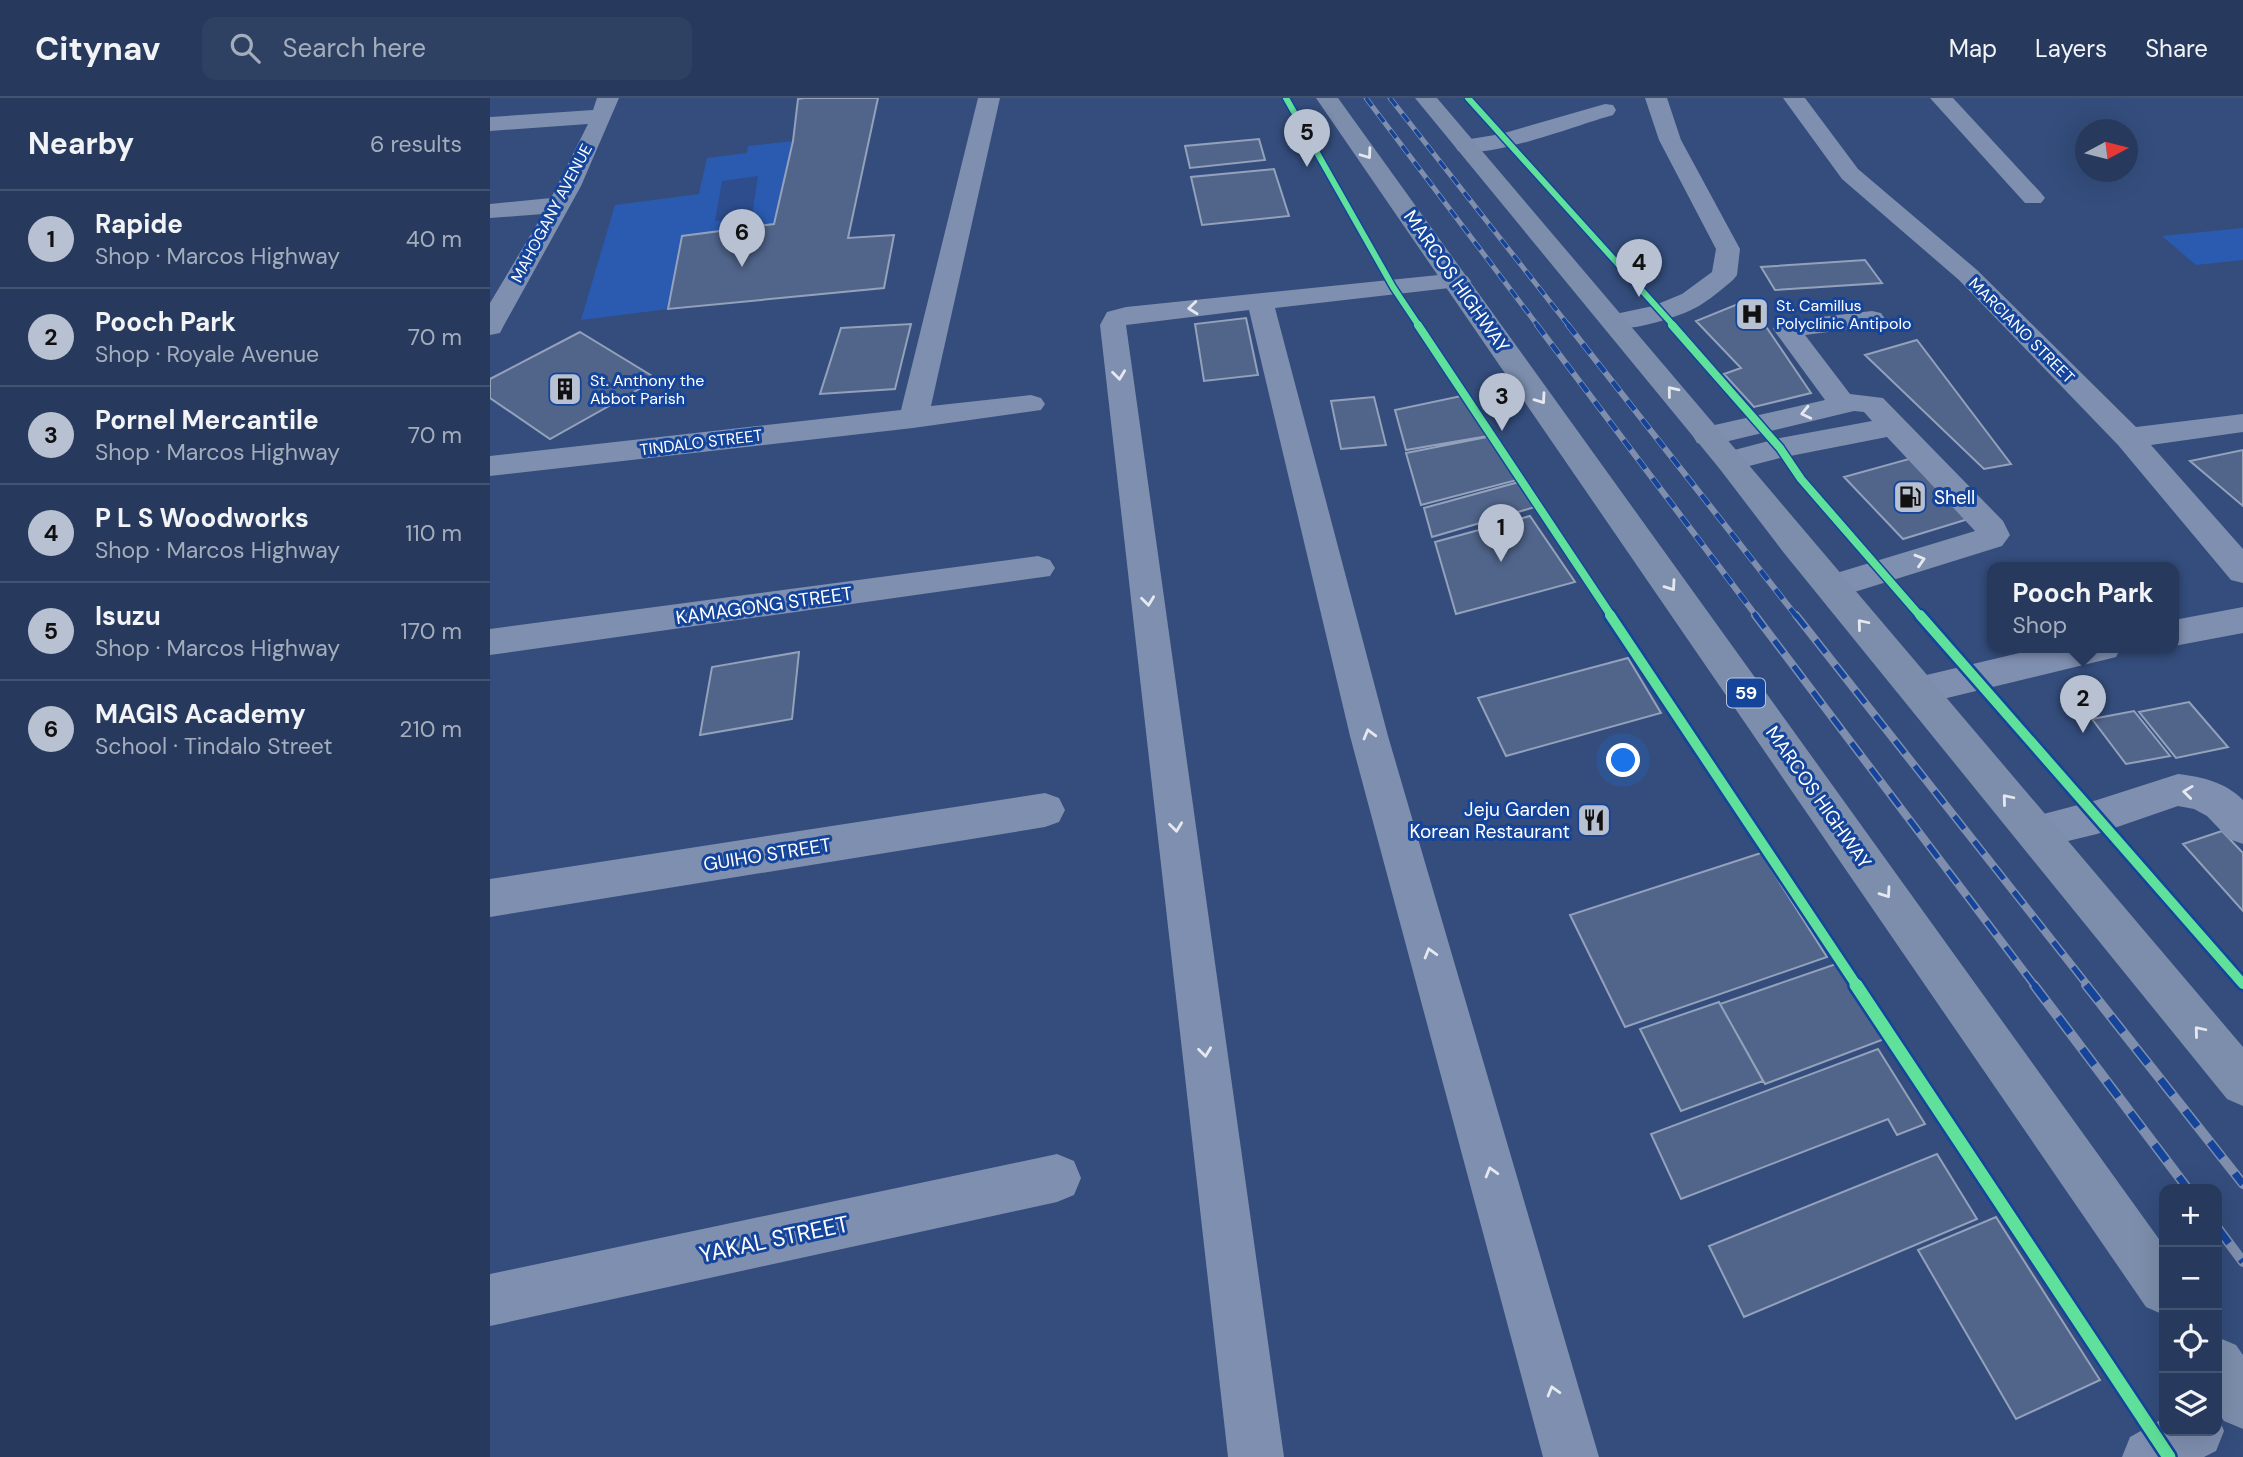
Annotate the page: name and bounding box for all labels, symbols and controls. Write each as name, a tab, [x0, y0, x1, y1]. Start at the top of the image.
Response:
search box	[202, 17, 692, 80]
text: Citynav	[35, 27, 160, 70]
icon: search	[226, 29, 264, 67]
text: Search here	[282, 31, 426, 65]
text: Map	[1949, 33, 1997, 64]
text: Layers	[2035, 33, 2107, 64]
text: Share	[2145, 33, 2208, 64]
pin: 5	[1284, 109, 1330, 167]
north arrow	[2075, 119, 2138, 182]
text: Nearby	[28, 124, 134, 163]
text: 6 results	[370, 129, 462, 159]
street label: MAHOGANY AVENUE	[506, 140, 597, 286]
one-way arrow	[1359, 146, 1371, 158]
street label: MARCOS HIGHWAY	[1398, 205, 1515, 357]
text: Rapide	[95, 207, 183, 241]
pin: 6	[719, 209, 765, 267]
text: 1	[47, 224, 55, 254]
text: 40 m	[406, 224, 462, 254]
pin: 4	[1616, 239, 1662, 297]
text: Shop · Marcos Highway	[95, 241, 340, 271]
street label: MARCIANO STREET	[1964, 273, 2079, 388]
hospital icon: St. Camillus Polyclinic Antipolo	[1733, 295, 1771, 333]
place label: St. Camillus Polyclinic Antipolo	[1776, 295, 1912, 334]
one-way arrow	[1187, 301, 1198, 316]
text: Pooch Park	[95, 305, 236, 339]
text: 2	[44, 322, 58, 352]
text: 70 m	[408, 322, 462, 352]
text: Shop · Royale Avenue	[95, 339, 319, 369]
building icon: St. Anthony the Abbot Parish	[546, 370, 584, 408]
place label: St. Anthony the Abbot Parish	[590, 370, 704, 409]
one-way arrow	[1112, 370, 1127, 381]
pin: 3	[1479, 373, 1525, 431]
one-way arrow	[1667, 386, 1680, 399]
one-way arrow	[1533, 391, 1545, 404]
text: Pornel Mercantile	[95, 403, 319, 437]
one-way arrow	[1800, 405, 1812, 420]
text: 3	[44, 420, 58, 450]
text: 70 m	[408, 420, 462, 450]
street label: TINDALO STREET	[639, 425, 763, 460]
text: Shop · Marcos Highway	[95, 437, 340, 467]
fuel station icon: Shell	[1891, 478, 1929, 516]
place label: Shell	[1934, 485, 1975, 510]
text: P L S Woodworks	[95, 501, 309, 535]
pin: 1	[1478, 504, 1524, 562]
text: 4	[44, 518, 58, 548]
text: 110 m	[405, 518, 462, 548]
text: Shop · Marcos Highway	[95, 535, 340, 565]
one-way arrow	[1914, 553, 1926, 568]
popup	[1987, 562, 2179, 653]
text: Pooch Park	[2012, 576, 2154, 610]
one-way arrow	[1663, 578, 1675, 591]
street label: KAMAGONG STREET	[674, 581, 854, 630]
one-way arrow	[1140, 595, 1155, 607]
text: Isuzu	[95, 599, 161, 633]
text: Shop	[2012, 610, 2067, 640]
text: 5	[44, 616, 58, 646]
text: 170 m	[401, 616, 462, 646]
one-way arrow	[1858, 619, 1870, 632]
text: Shop · Marcos Highway	[95, 633, 340, 663]
pin: 2	[2060, 675, 2106, 733]
road number: 59	[1727, 678, 1765, 708]
text: MAGIS Academy	[95, 697, 306, 731]
text: 6	[44, 714, 58, 744]
text: 210 m	[399, 714, 462, 744]
street label: MARCOS HIGHWAY	[1760, 721, 1877, 873]
one-way arrow	[1363, 728, 1377, 740]
text: School · Tindalo Street	[95, 731, 333, 761]
your location	[1606, 743, 1640, 777]
one-way arrow	[2182, 784, 2193, 799]
one-way arrow	[2003, 794, 2015, 807]
place label: Jeju Garden Korean Restaurant	[1409, 797, 1570, 844]
restaurant icon: Jeju Garden Korean Restaurant	[1575, 801, 1613, 839]
one-way arrow	[1169, 821, 1184, 833]
street label: GUIHO STREET	[702, 832, 833, 877]
one-way arrow	[1878, 885, 1890, 898]
one-way arrow	[1424, 947, 1438, 959]
one-way arrow	[2195, 1026, 2208, 1038]
one-way arrow	[1197, 1047, 1212, 1058]
one-way arrow	[1485, 1166, 1500, 1178]
map controls	[2159, 1184, 2222, 1436]
button: +	[2159, 1184, 2222, 1247]
street label: YAKAL STREET	[696, 1208, 852, 1270]
button: −	[2159, 1247, 2222, 1310]
button: locate	[2159, 1310, 2222, 1373]
button: layers	[2159, 1373, 2222, 1436]
one-way arrow	[1547, 1385, 1561, 1397]

